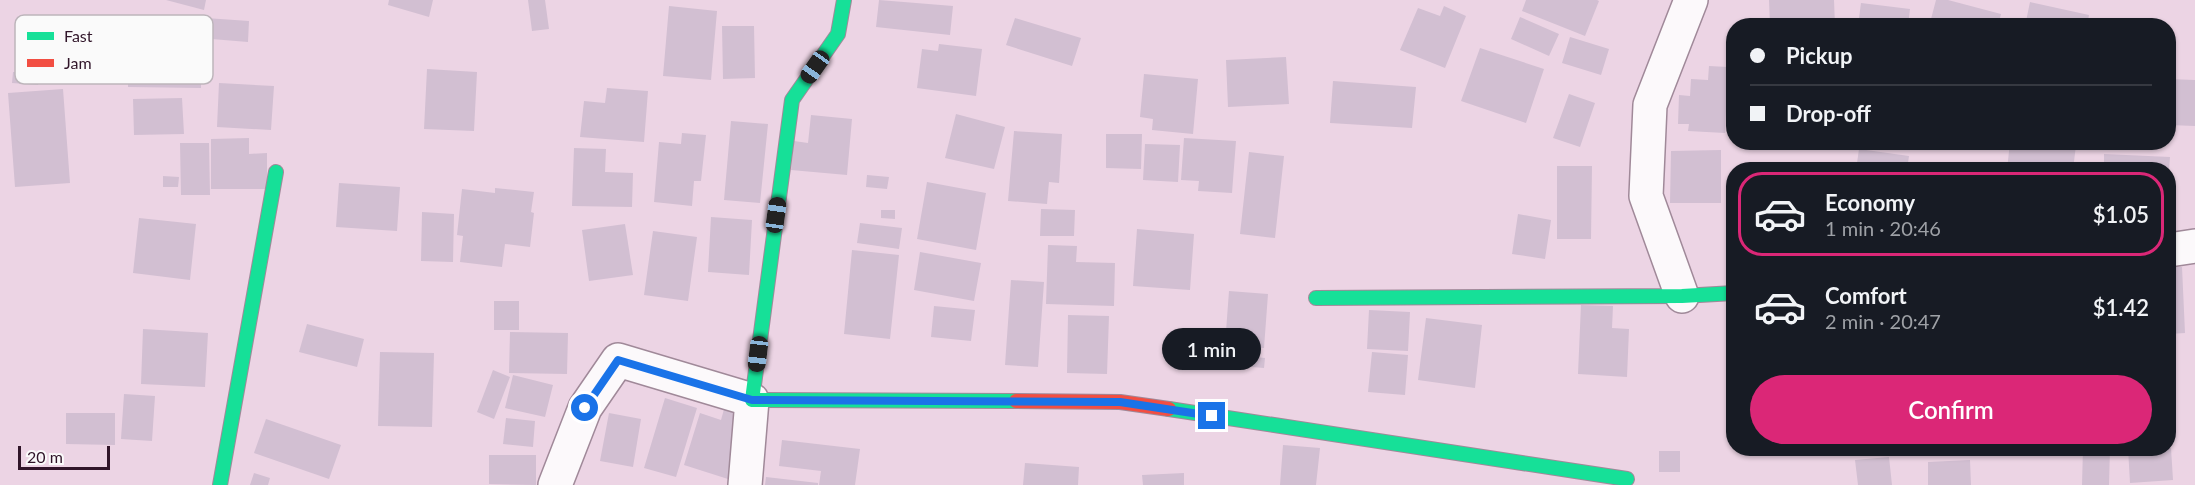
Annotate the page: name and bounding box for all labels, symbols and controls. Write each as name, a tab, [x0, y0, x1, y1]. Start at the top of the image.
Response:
legend	[15, 15, 213, 84]
text: Fast	[64, 26, 93, 45]
text: Pickup	[1786, 42, 1852, 69]
car	[797, 47, 833, 87]
text: Jam	[64, 53, 92, 72]
text: Drop-off	[1786, 100, 1871, 127]
icon: car	[1753, 187, 1807, 241]
text: Economy	[1825, 189, 1915, 216]
car	[765, 196, 787, 234]
text: $1.05	[2093, 201, 2149, 228]
text: 1 min · 20:46	[1825, 216, 1941, 240]
icon: car	[1753, 280, 1807, 334]
text: Comfort	[1825, 282, 1907, 309]
text: $1.42	[2093, 294, 2149, 321]
text: 2 min · 20:47	[1825, 309, 1941, 333]
callout: 1 min	[1162, 329, 1262, 371]
car	[747, 335, 769, 373]
text: 1 min	[1187, 337, 1236, 361]
button: Confirm	[1750, 375, 2152, 444]
route start	[571, 394, 598, 421]
route end	[1198, 402, 1225, 429]
scale bar	[18, 443, 110, 470]
text: 20 m	[27, 447, 63, 466]

